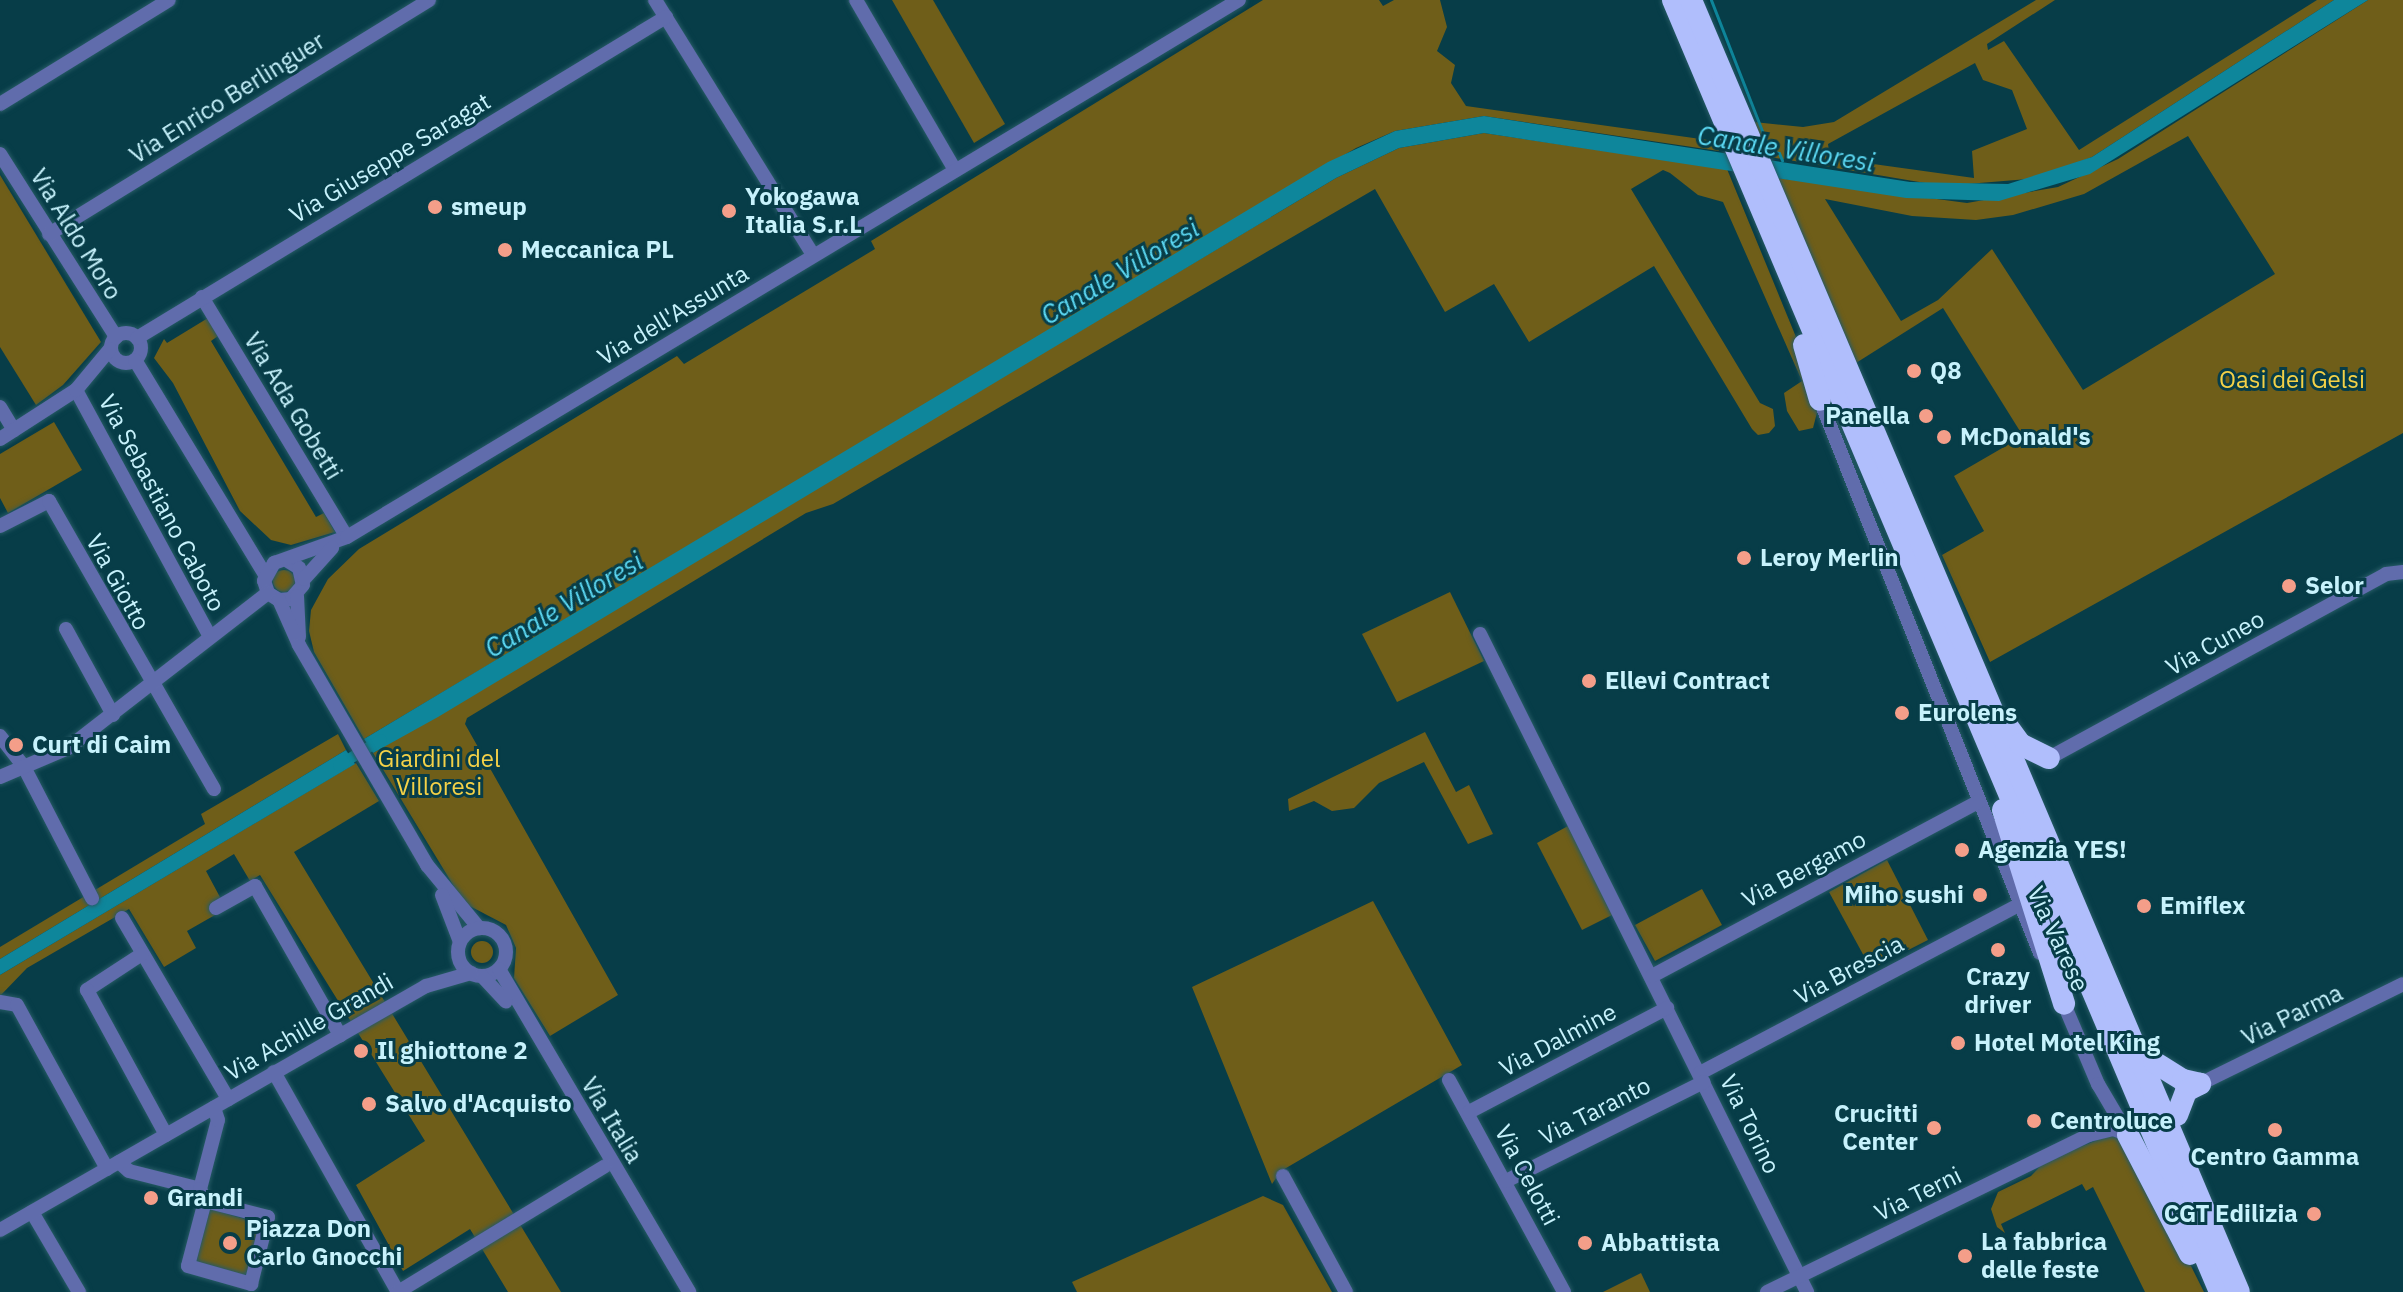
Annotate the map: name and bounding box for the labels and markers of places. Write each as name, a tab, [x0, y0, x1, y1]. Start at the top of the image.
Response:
place label: Yokogawa Italia S.r.L	[745, 183, 862, 239]
place label: smeup	[451, 193, 527, 221]
marker: smeup	[426, 198, 444, 216]
marker: Yokogawa Italia S.r.L	[720, 202, 738, 220]
place label: Meccanica PL	[521, 236, 674, 264]
marker: Meccanica PL	[496, 241, 514, 259]
place label: Q8	[1930, 357, 1962, 385]
marker: Q8	[1905, 362, 1923, 380]
place label: Panella	[1825, 402, 1910, 430]
marker: Panella	[1917, 407, 1935, 425]
place label: McDonald's	[1960, 423, 2091, 451]
marker: McDonald's	[1935, 428, 1953, 446]
place label: Leroy Merlin	[1760, 544, 1899, 572]
marker: Leroy Merlin	[1735, 549, 1753, 567]
place label: Selor	[2305, 572, 2364, 600]
marker: Selor	[2280, 577, 2298, 595]
place label: Ellevi Contract	[1605, 667, 1770, 695]
marker: Ellevi Contract	[1580, 672, 1598, 690]
place label: Eurolens	[1918, 699, 2017, 727]
marker: Eurolens	[1893, 704, 1911, 722]
place label: Curt di Caim	[32, 731, 171, 759]
marker: Curt di Caim	[7, 736, 25, 754]
place label: Agenzia YES!	[1978, 836, 2127, 864]
marker: Agenzia YES!	[1953, 841, 1971, 859]
place label: Miho sushi	[1844, 881, 1964, 909]
marker: Miho sushi	[1971, 886, 1989, 904]
place label: Emiflex	[2160, 892, 2245, 920]
marker: Emiflex	[2135, 897, 2153, 915]
marker: Crazy driver	[1989, 941, 2007, 959]
place label: Crazy driver	[1964, 963, 2032, 1019]
place label: Hotel Motel King	[1974, 1029, 2160, 1057]
marker: Hotel Motel King	[1949, 1034, 1967, 1052]
place label: Il ghiottone 2	[377, 1037, 528, 1065]
marker: Il ghiottone 2	[352, 1042, 370, 1060]
place label: Salvo d'Acquisto	[385, 1090, 572, 1118]
marker: Salvo d'Acquisto	[360, 1095, 378, 1113]
place label: Crucitti Center	[1834, 1100, 1918, 1156]
place label: Centroluce	[2050, 1107, 2173, 1135]
marker: Centroluce	[2025, 1112, 2043, 1130]
marker: Crucitti Center	[1925, 1119, 1943, 1137]
marker: Centro Gamma	[2266, 1121, 2284, 1139]
place label: Centro Gamma	[2191, 1143, 2359, 1171]
place label: Grandi	[167, 1184, 243, 1212]
marker: Grandi	[142, 1189, 160, 1207]
place label: CGT Edilizia	[2164, 1200, 2298, 1228]
marker: CGT Edilizia	[2305, 1205, 2323, 1223]
place label: Piazza Don Carlo Gnocchi	[246, 1215, 402, 1271]
place label: La fabbrica delle feste	[1981, 1228, 2107, 1284]
place label: Abbattista	[1601, 1229, 1720, 1257]
marker: Piazza Don Carlo Gnocchi	[221, 1234, 239, 1252]
marker: Abbattista	[1576, 1234, 1594, 1252]
marker: La fabbrica delle feste	[1956, 1247, 1974, 1265]

